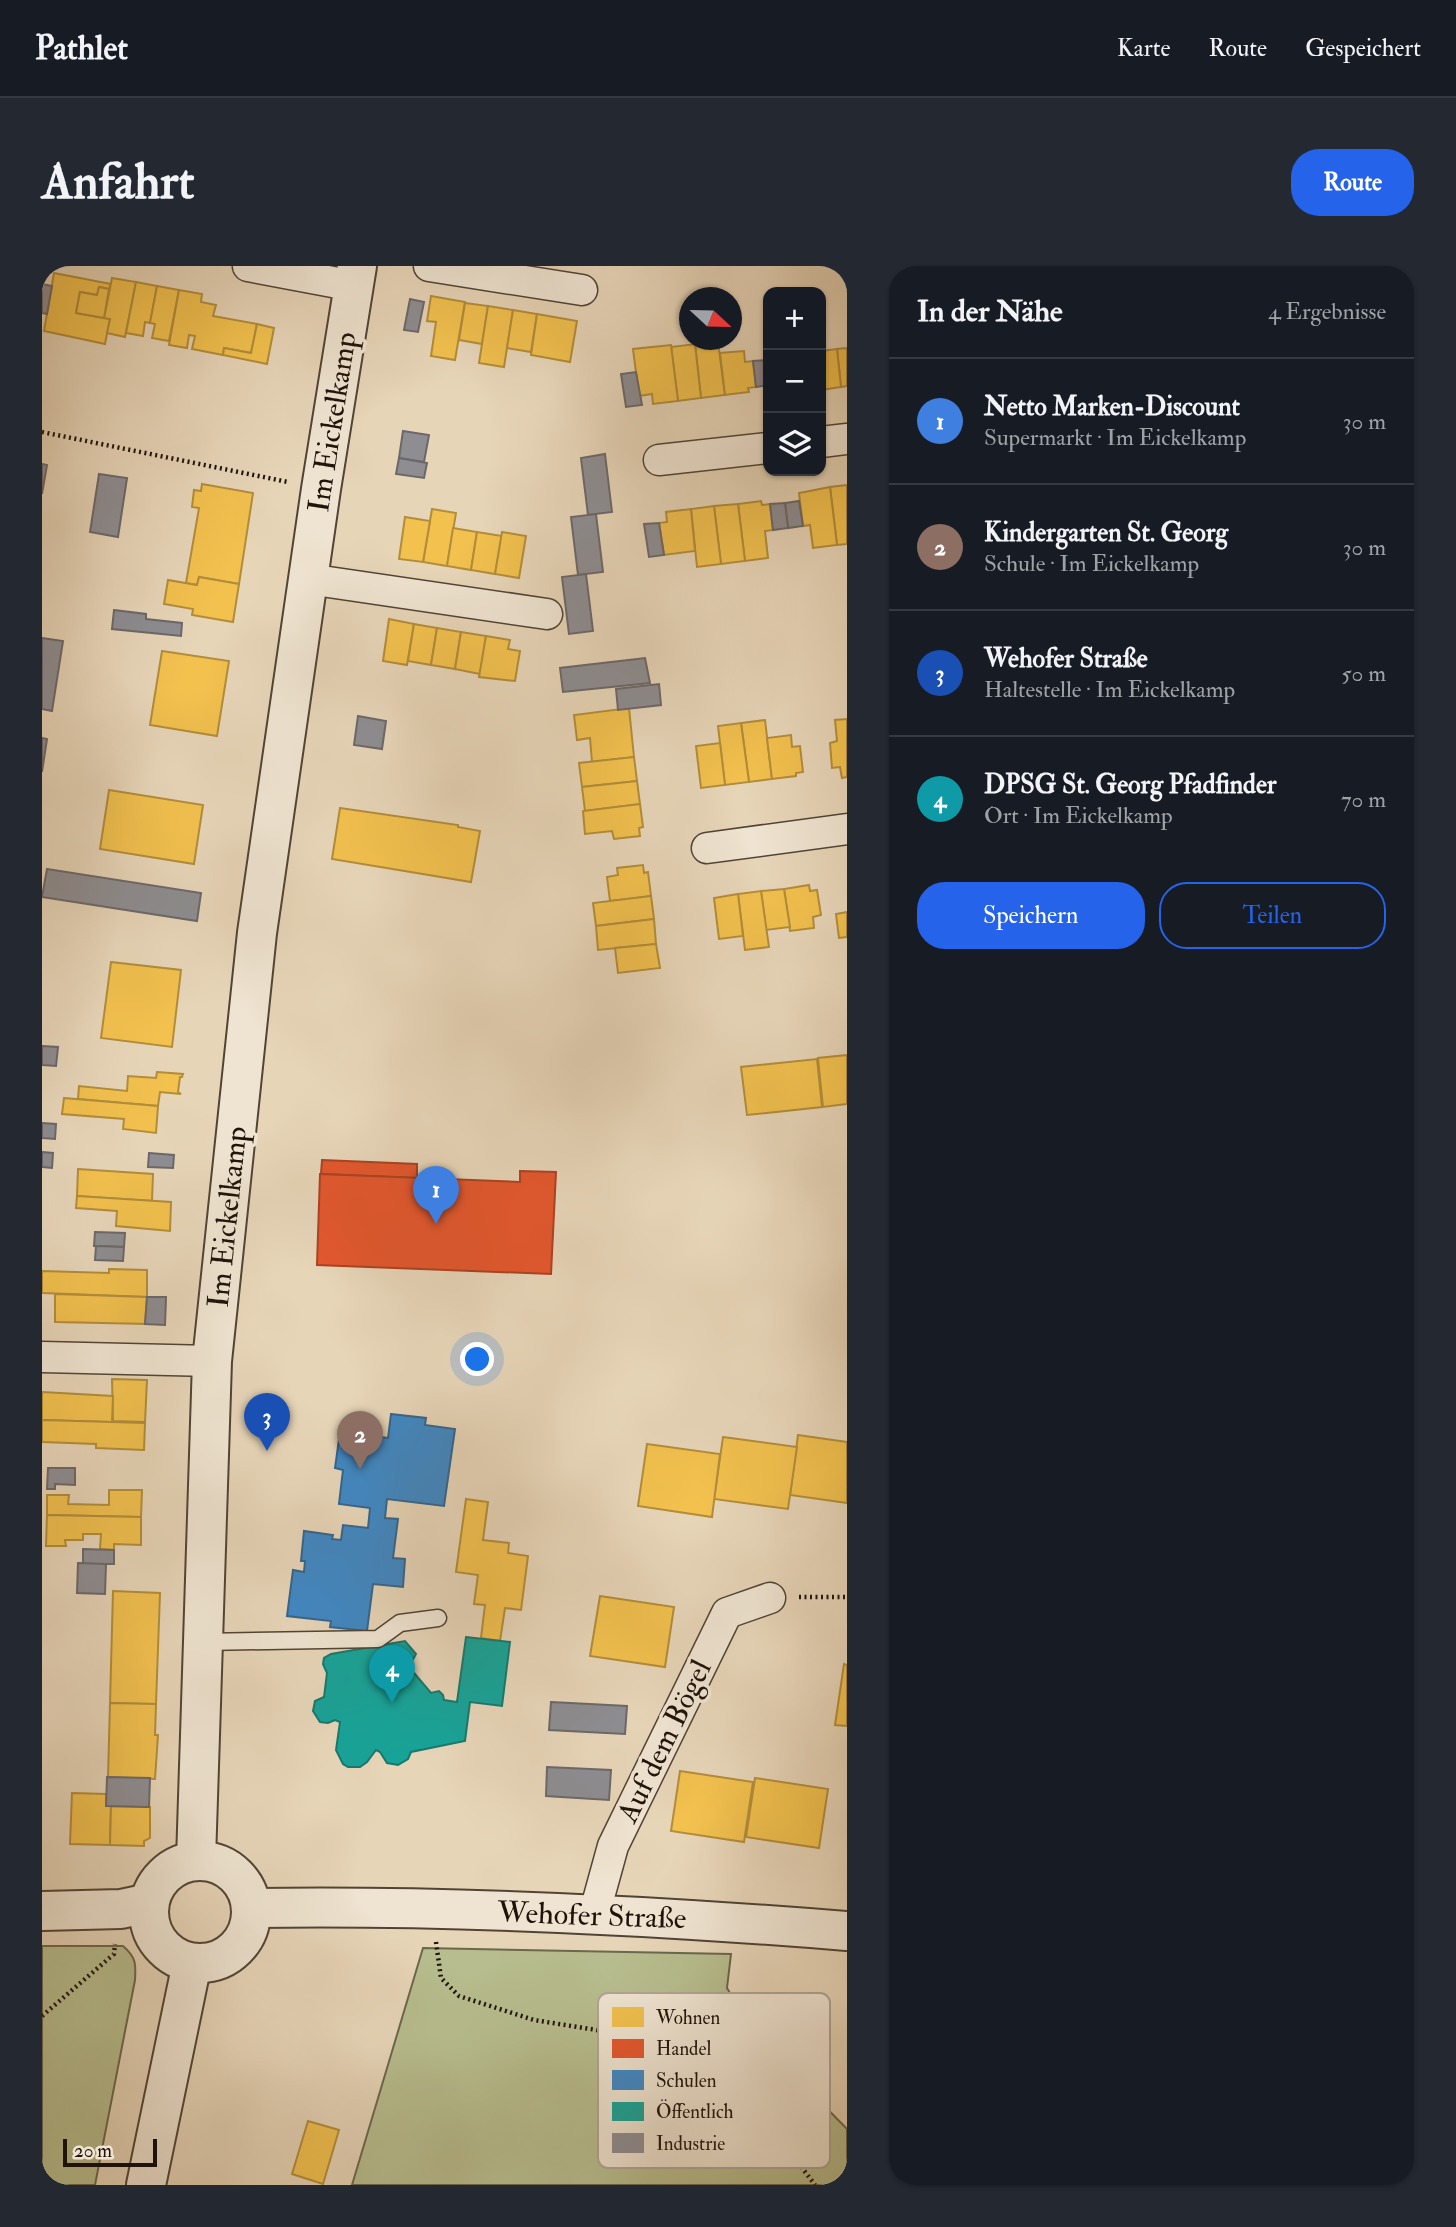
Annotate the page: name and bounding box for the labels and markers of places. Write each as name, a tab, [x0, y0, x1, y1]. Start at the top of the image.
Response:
pin: 1	[413, 1166, 459, 1224]
pin: 3	[244, 1393, 290, 1451]
pin: 2	[337, 1411, 383, 1469]
pin: 4	[369, 1645, 415, 1703]

